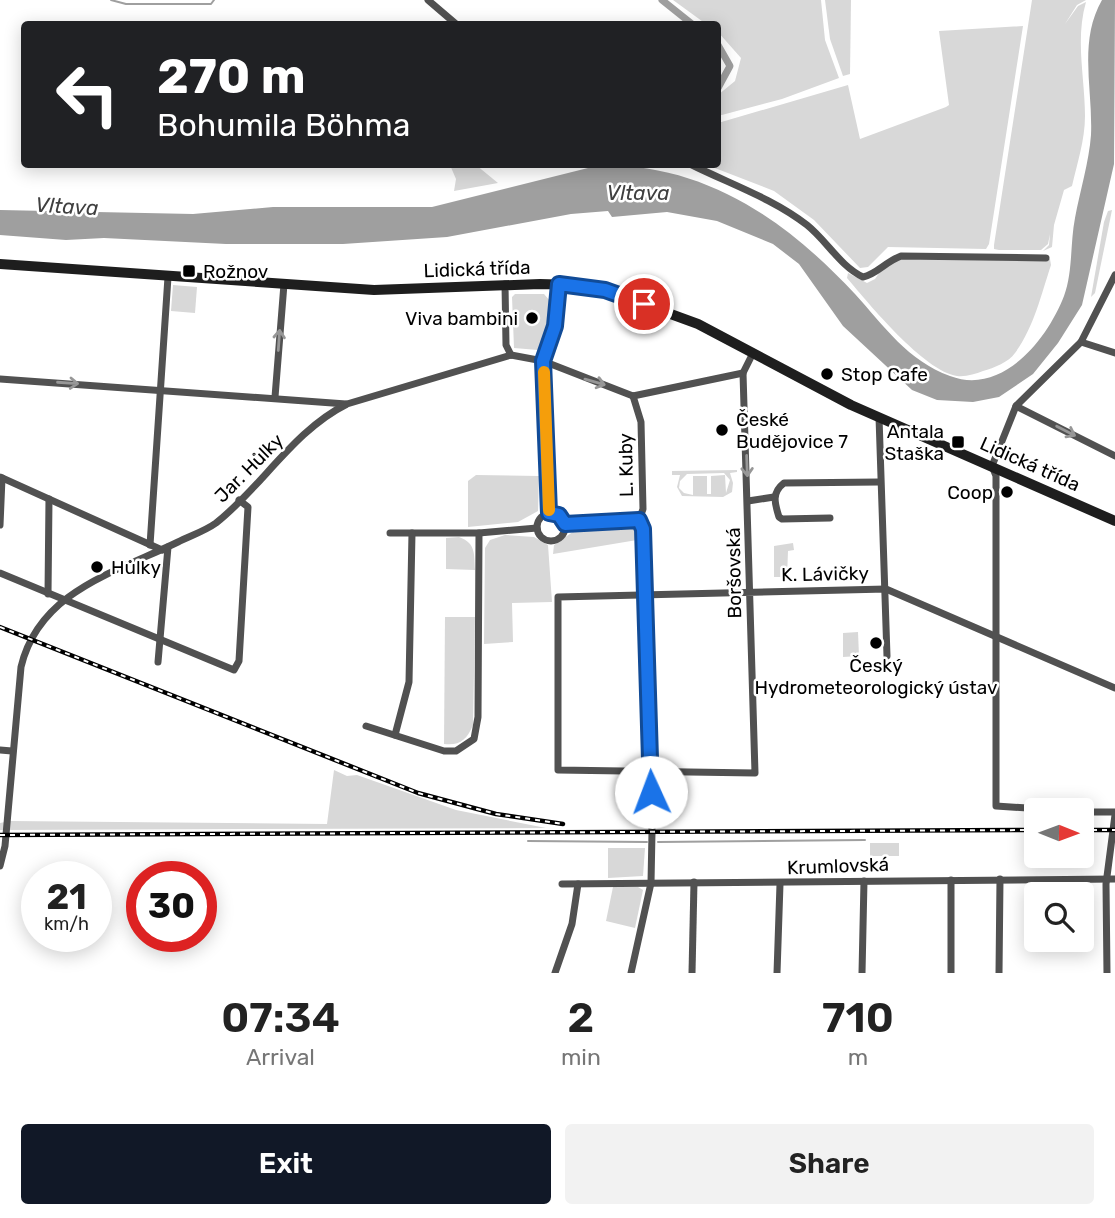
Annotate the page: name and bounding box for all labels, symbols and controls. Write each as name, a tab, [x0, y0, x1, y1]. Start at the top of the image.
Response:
text: 270 m	[157, 47, 306, 105]
icon: left	[42, 49, 133, 140]
text: Bohumila Böhma	[157, 106, 410, 144]
water label: Vltava	[606, 180, 670, 205]
water label: Vltava	[35, 192, 99, 220]
street label: Lidická třída	[423, 256, 531, 282]
place label: Rožnov	[203, 260, 268, 283]
marker: Rožnov	[181, 263, 197, 279]
pin	[614, 274, 674, 334]
icon: arrive	[625, 285, 663, 323]
place label: Viva bambini	[405, 307, 518, 330]
marker: Viva bambini	[524, 310, 540, 326]
one-way arrow	[273, 330, 286, 352]
place label: Stop Cafe	[841, 363, 928, 386]
marker: Stop Cafe	[819, 366, 835, 382]
one-way arrow	[56, 377, 79, 390]
one-way arrow	[584, 377, 606, 390]
place label: České Budějovice 7	[736, 408, 848, 453]
place label: Antala Staška	[884, 420, 944, 465]
marker: České Budějovice 7	[714, 422, 730, 438]
one-way arrow	[1055, 424, 1075, 438]
street label: Jar. Hůlky	[210, 429, 288, 507]
street label: Lidická třída	[976, 432, 1084, 496]
street label: L. Kuby	[614, 433, 638, 497]
marker: Antala Staška	[950, 434, 966, 450]
one-way arrow	[740, 454, 753, 477]
place label: Coop	[947, 481, 993, 504]
marker: Coop	[999, 484, 1015, 500]
street label: Boršovská	[722, 527, 746, 619]
place label: Hůlky	[111, 556, 161, 579]
marker: Hůlky	[89, 559, 105, 575]
street label: K. Lávičky	[781, 562, 869, 586]
marker: Český Hydrometeorologický ústav	[868, 635, 884, 651]
place label: Český Hydrometeorologický ústav	[754, 654, 998, 699]
position arrow	[614, 755, 688, 829]
north arrow	[1024, 798, 1094, 868]
map controls	[1024, 798, 1094, 952]
street label: Krumlovská	[787, 853, 889, 879]
speed limit sign: 30	[126, 861, 217, 952]
text: 21	[46, 876, 87, 918]
button: search	[1024, 882, 1094, 952]
text: km/h	[44, 913, 89, 935]
text: 07:34	[221, 993, 340, 1043]
text: 2	[568, 993, 594, 1043]
text: 710	[822, 993, 894, 1043]
text: Arrival	[246, 1043, 315, 1071]
text: min	[561, 1043, 601, 1071]
text: m	[848, 1043, 868, 1071]
button: Exit	[21, 1124, 551, 1204]
button: Share	[565, 1124, 1094, 1204]

